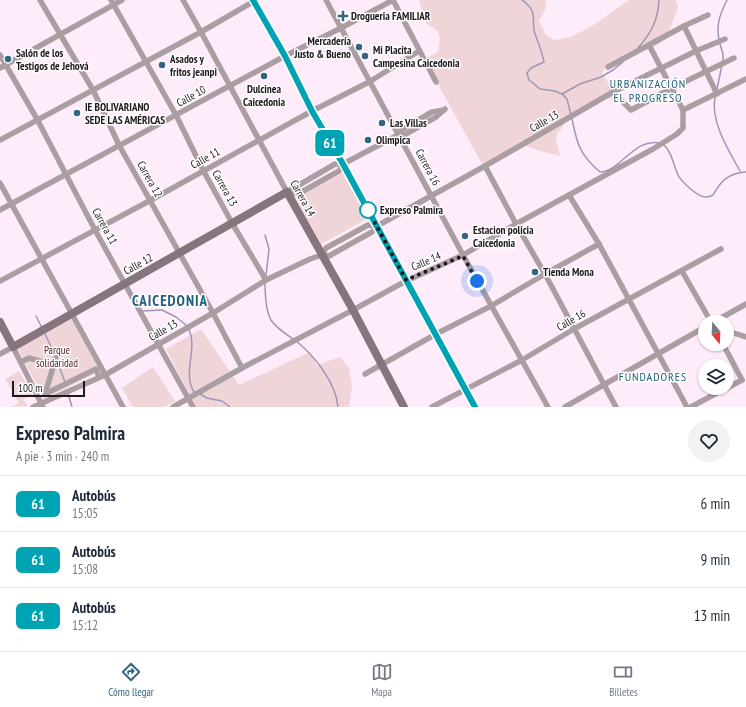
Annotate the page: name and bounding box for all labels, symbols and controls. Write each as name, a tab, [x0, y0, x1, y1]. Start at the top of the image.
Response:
place label: Drogueria FAMILIAR	[351, 9, 431, 23]
marker: Drogueria FAMILIAR	[338, 11, 348, 21]
place label: Mercadería Justo & Bueno	[293, 34, 351, 61]
marker: Mercadería Justo & Bueno	[354, 42, 364, 52]
place label: Mi Placita Campesina Caicedonia	[373, 43, 460, 70]
place label: Salón de los Testigos de Jehová	[16, 46, 89, 73]
marker: Mi Placita Campesina Caicedonia	[360, 51, 370, 61]
place label: Asados y fritos jeanpi	[169, 52, 217, 79]
marker: Salón de los Testigos de Jehová	[3, 54, 13, 64]
marker: Asados y fritos jeanpi	[157, 60, 167, 70]
marker: Dulcinea Caicedonia	[259, 71, 269, 81]
district label: URBANIZACIÓN EL PROGRESO	[610, 76, 686, 105]
street label: Calle 10	[174, 82, 208, 110]
place label: Dulcinea Caicedonia	[243, 82, 286, 109]
place label: IE BOLIVARIANO SEDE LAS AMÉRICAS	[85, 100, 165, 127]
street label: Calle 13	[527, 107, 561, 135]
marker: IE BOLIVARIANO SEDE LAS AMÉRICAS	[72, 108, 82, 118]
place label: Las Villas	[390, 116, 427, 130]
marker: Las Villas	[377, 118, 387, 128]
line badge: 61	[312, 130, 348, 156]
place label: Olimpica	[376, 133, 411, 147]
text: 61	[323, 134, 337, 152]
marker: Olimpica	[363, 135, 373, 145]
street label: Calle 11	[188, 144, 222, 172]
street label: Carrera 16	[413, 146, 443, 188]
street label: Carrera 12	[134, 158, 166, 200]
street label: Carrera 13	[209, 167, 241, 209]
street label: Carrera 14	[287, 177, 319, 219]
marker: Expreso Palmira	[359, 201, 377, 219]
place label: Expreso Palmira	[380, 203, 444, 217]
street label: Carrera 11	[89, 205, 121, 247]
place label: Estacion policia Caicedonia	[473, 223, 534, 250]
marker: Estacion policia Caicedonia	[460, 231, 470, 241]
street label: Calle 14	[409, 248, 443, 274]
street label: Calle 12	[121, 250, 155, 278]
place label: Tienda Mona	[543, 265, 594, 279]
marker: Tienda Mona	[530, 267, 540, 277]
your location	[467, 271, 487, 291]
district label: CAICEDONIA	[132, 291, 208, 310]
street label: Calle 16	[554, 306, 588, 334]
north arrow	[698, 315, 734, 351]
map controls	[698, 315, 734, 395]
street label: Calle 13	[146, 316, 180, 344]
park label: Parque solidaridad	[36, 343, 78, 370]
button: layers	[698, 359, 734, 395]
district label: FUNDADORES	[619, 369, 687, 384]
scale bar	[12, 379, 85, 398]
text: 100 m	[18, 381, 42, 395]
button: heart	[688, 420, 730, 462]
text: Expreso Palmira	[16, 421, 125, 445]
text: A pie · 3 min · 240 m	[16, 448, 109, 465]
text: Autobús	[72, 486, 116, 505]
text: 6 min	[700, 494, 730, 513]
text: 61	[31, 495, 45, 513]
text: 15:05	[72, 505, 98, 522]
text: Autobús	[72, 542, 116, 561]
text: 9 min	[700, 550, 730, 569]
text: 61	[31, 551, 45, 569]
text: 15:08	[72, 561, 98, 578]
text: Autobús	[72, 598, 116, 617]
text: 13 min	[694, 606, 730, 625]
text: 61	[31, 607, 45, 625]
text: 15:12	[72, 617, 98, 634]
tab: Cómo llegar	[108, 661, 154, 699]
tab: Mapa	[371, 661, 393, 699]
tab: Billetes	[609, 661, 638, 699]

